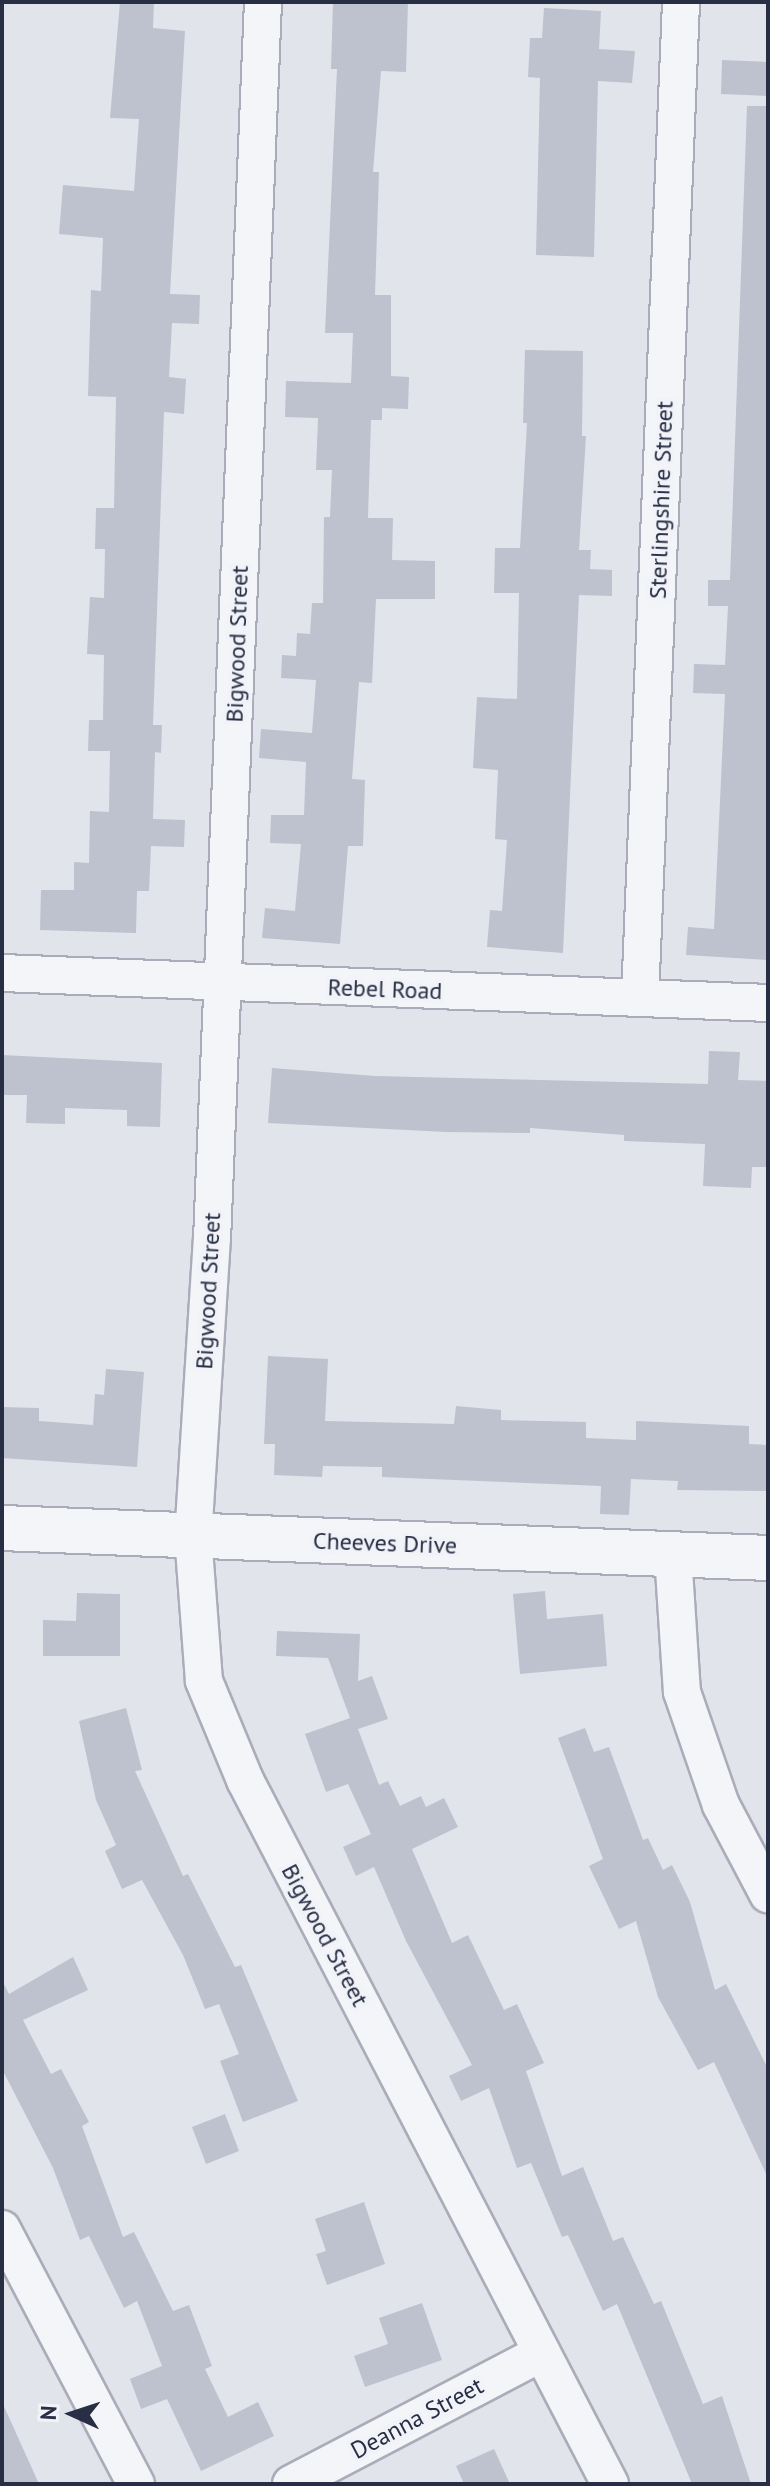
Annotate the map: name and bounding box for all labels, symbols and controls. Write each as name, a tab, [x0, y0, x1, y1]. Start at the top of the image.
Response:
street label: Sterlingshire Street	[643, 400, 679, 600]
street label: Bigwood Street	[220, 565, 254, 723]
street label: Rebel Road	[327, 973, 443, 1005]
street label: Bigwood Street	[190, 1212, 226, 1370]
street label: Cheeves Drive	[312, 1526, 458, 1560]
street label: Bigwood Street	[275, 1859, 375, 2011]
street label: Deanna Street	[346, 2371, 488, 2465]
north arrow	[32, 2374, 112, 2454]
text: N	[34, 2405, 62, 2421]

